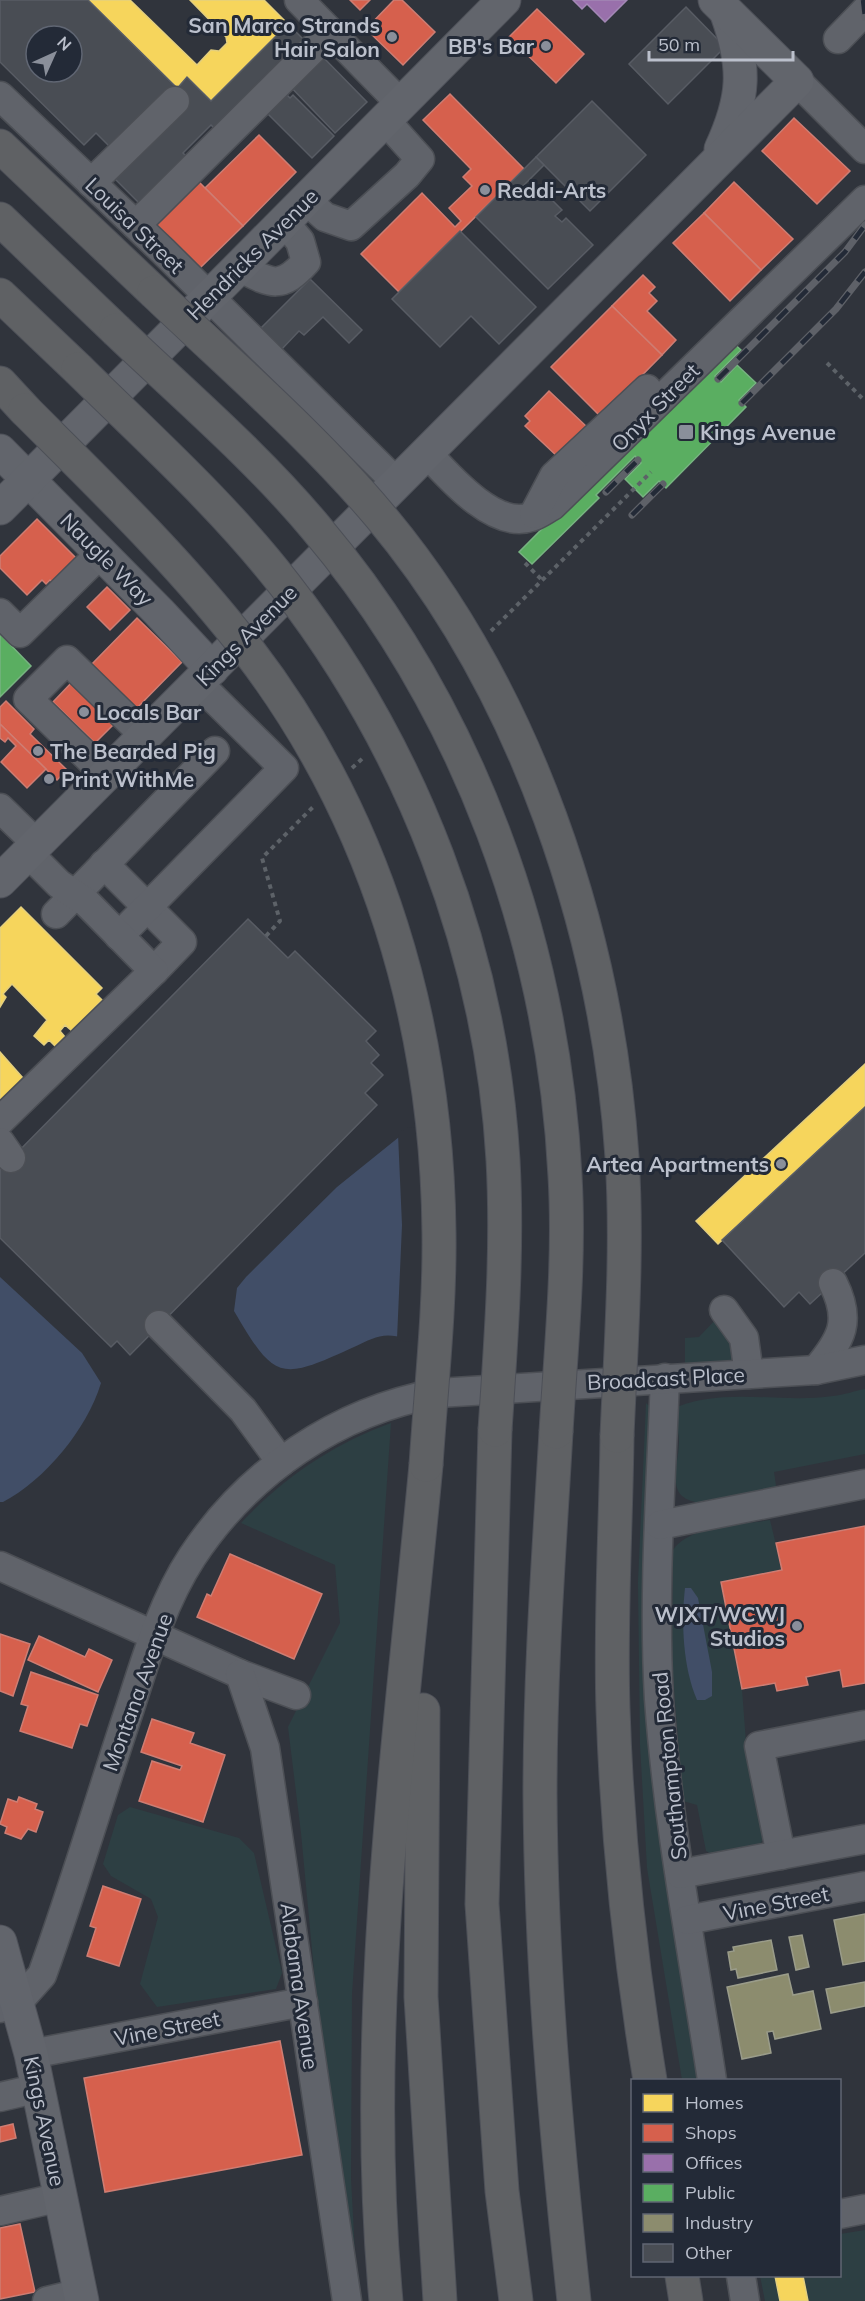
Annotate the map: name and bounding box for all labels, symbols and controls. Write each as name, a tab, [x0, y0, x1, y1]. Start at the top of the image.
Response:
place label: San Marco Strands Hair Salon	[188, 12, 380, 62]
north arrow	[24, 24, 84, 84]
scale bar	[649, 24, 793, 62]
marker: San Marco Strands Hair Salon	[385, 30, 399, 44]
text: N	[53, 32, 76, 55]
place label: BB's Bar	[448, 33, 535, 59]
text: 50 m	[658, 33, 700, 56]
marker: BB's Bar	[539, 39, 553, 53]
street label: Louisa Street	[80, 172, 190, 278]
place label: Reddi-Arts	[497, 177, 606, 203]
street label: Hendricks Avenue	[181, 183, 323, 325]
marker: Reddi-Arts	[478, 183, 492, 197]
street label: Onyx Street	[605, 357, 705, 457]
place label: Kings Avenue	[700, 419, 836, 445]
marker: Kings Avenue	[677, 423, 695, 441]
street label: Naugle Way	[55, 507, 159, 611]
street label: Kings Avenue	[190, 579, 302, 691]
place label: Locals Bar	[96, 699, 202, 725]
marker: Locals Bar	[77, 705, 91, 719]
place label: The Bearded Pig	[50, 738, 216, 764]
marker: The Bearded Pig	[31, 744, 45, 758]
place label: Print WithMe	[61, 766, 194, 792]
marker: Print WithMe	[42, 772, 56, 786]
place label: Artea Apartments	[586, 1151, 769, 1177]
marker: Artea Apartments	[774, 1157, 788, 1171]
street label: Broadcast Place	[586, 1361, 746, 1395]
place label: WJXT/WCWJ Studios	[654, 1601, 785, 1651]
street label: Montana Avenue	[96, 1610, 178, 1774]
marker: WJXT/WCWJ Studios	[790, 1619, 804, 1633]
street label: Southampton Road	[646, 1671, 692, 1861]
street label: Vine Street	[721, 1880, 831, 1926]
street label: Alabama Avenue	[275, 1901, 325, 2071]
street label: Vine Street	[112, 2005, 222, 2051]
street label: Kings Avenue	[19, 2054, 71, 2188]
legend	[631, 2079, 841, 2277]
text: Homes	[685, 2091, 744, 2114]
text: Shops	[685, 2121, 737, 2144]
text: Offices	[685, 2151, 743, 2174]
text: Public	[685, 2181, 735, 2204]
text: Industry	[685, 2211, 754, 2234]
text: Other	[685, 2241, 733, 2264]

